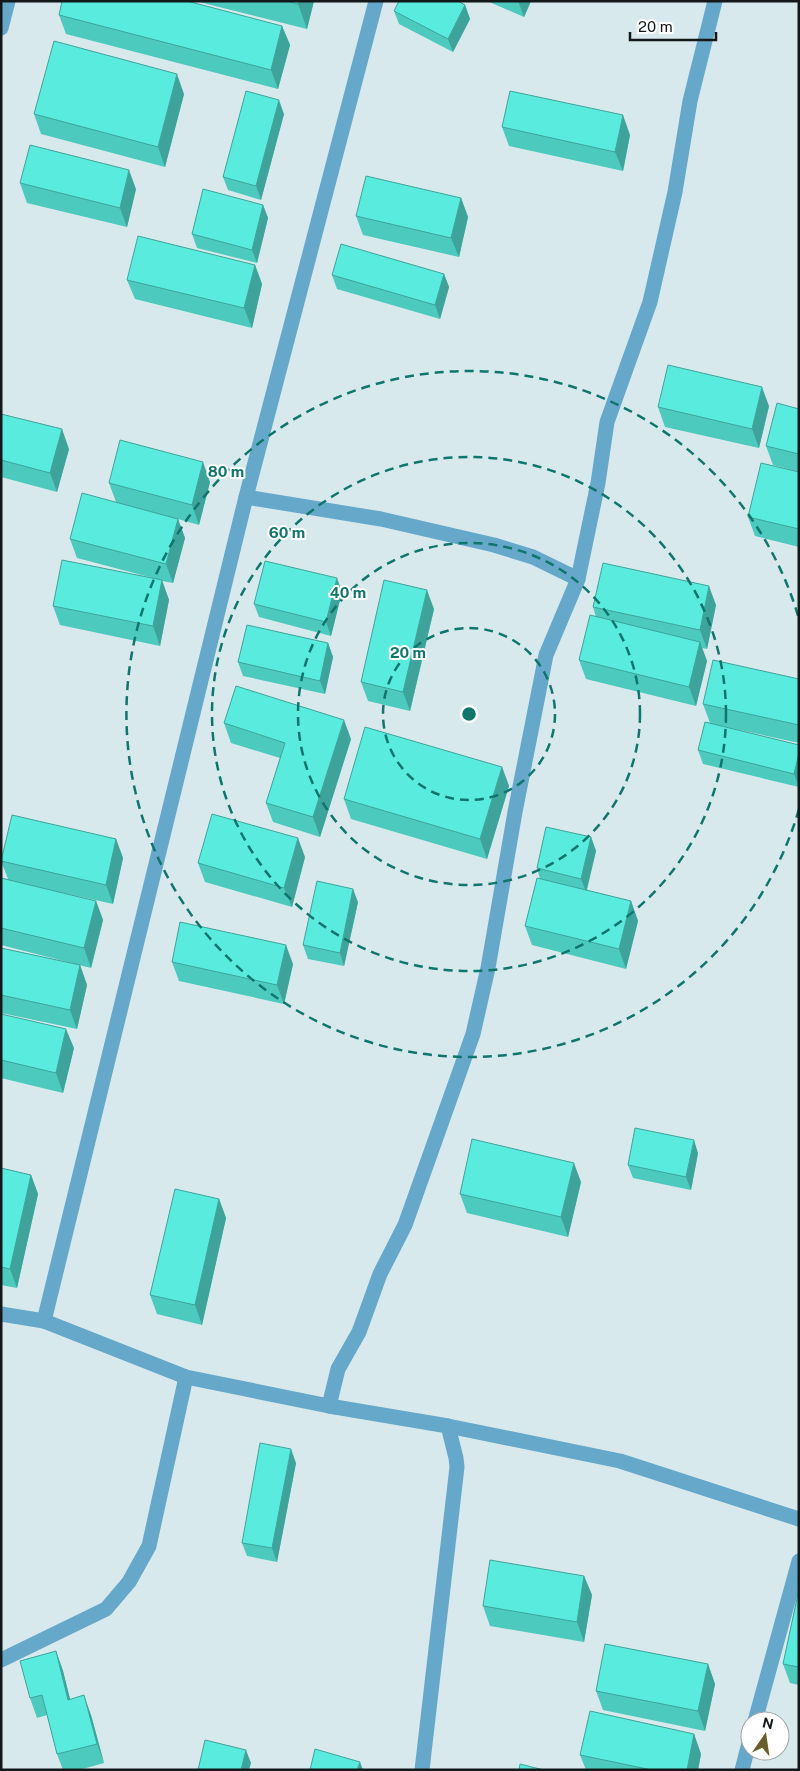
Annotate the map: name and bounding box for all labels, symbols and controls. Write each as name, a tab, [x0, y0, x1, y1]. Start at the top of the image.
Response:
scale bar	[630, 10, 716, 42]
text: 20 m	[638, 18, 673, 35]
text: 80 m	[208, 463, 244, 480]
text: 60 m	[269, 524, 305, 541]
text: 40 m	[330, 584, 366, 601]
text: 20 m	[390, 644, 426, 661]
centre of rings	[460, 705, 478, 723]
north arrow	[740, 1711, 790, 1761]
text: N	[761, 1714, 775, 1732]

